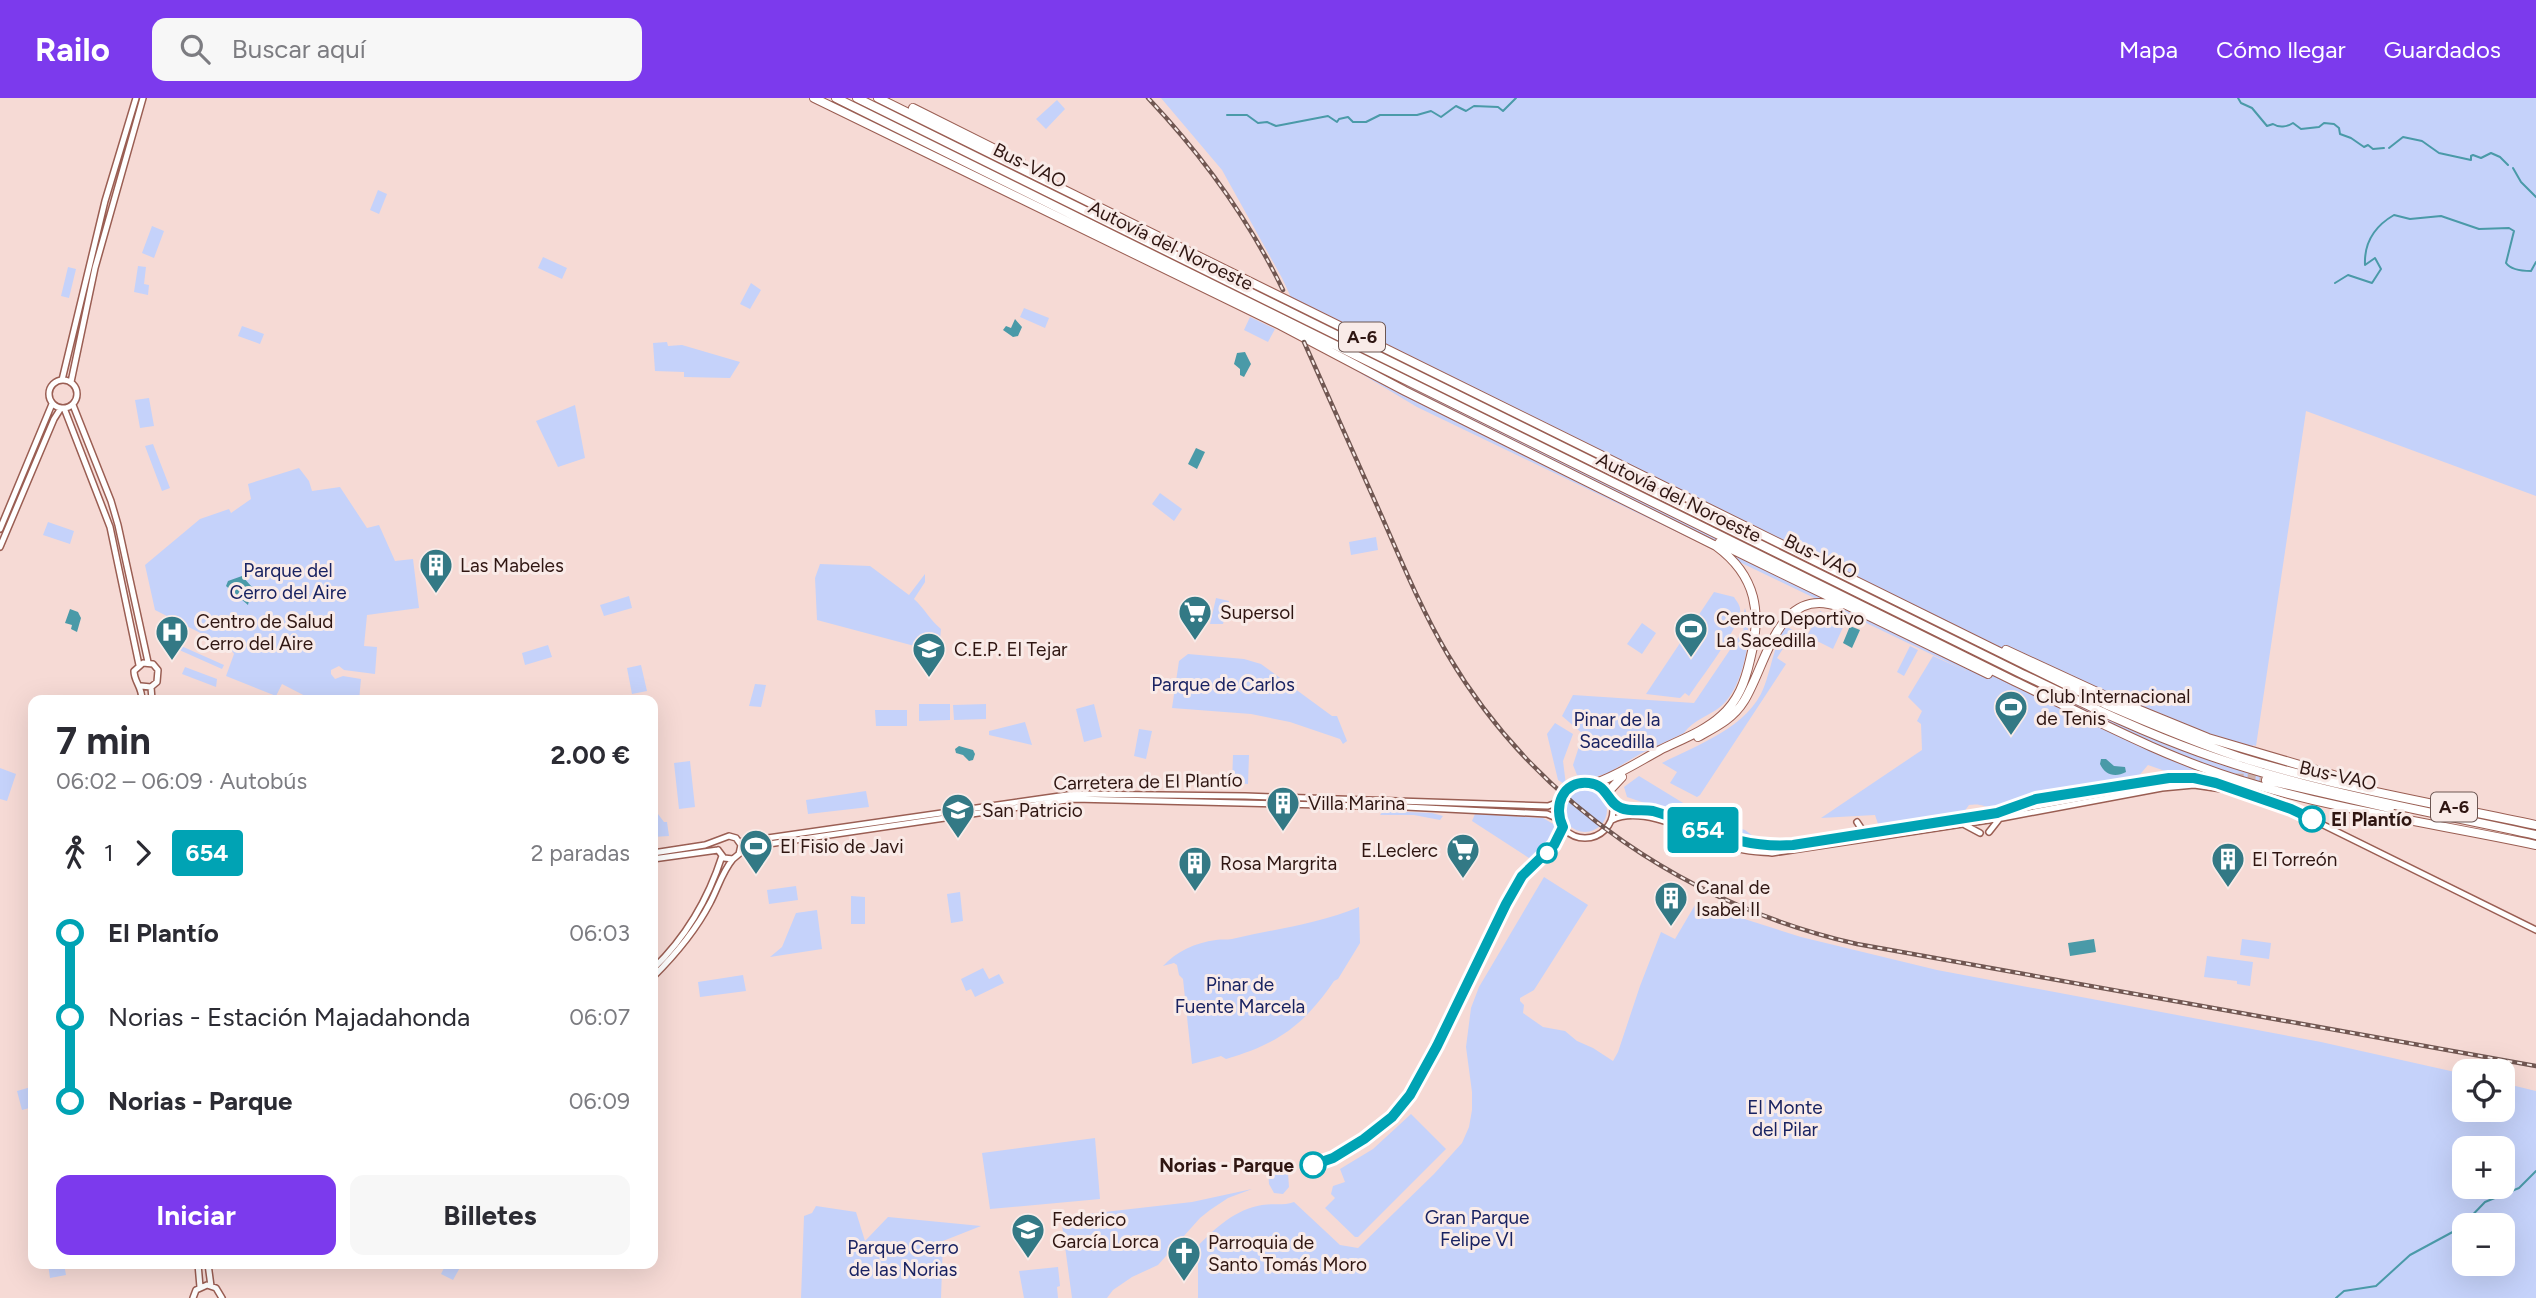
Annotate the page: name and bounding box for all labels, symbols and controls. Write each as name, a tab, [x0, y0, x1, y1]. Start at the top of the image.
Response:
search box	[152, 18, 642, 81]
text: Railo	[35, 30, 110, 69]
icon: search	[176, 30, 214, 68]
text: Buscar aquí	[232, 33, 366, 65]
text: Mapa	[2119, 35, 2178, 64]
text: Cómo llegar	[2216, 35, 2346, 64]
text: Guardados	[2384, 35, 2501, 64]
street label: Bus-VAO	[989, 138, 1070, 193]
street label: Autovía del Noroeste	[1085, 196, 1257, 295]
road number: A-6	[1339, 323, 1385, 352]
street label: Autovía del Noroeste	[1593, 448, 1765, 547]
street label: Bus-VAO	[1780, 529, 1861, 584]
building icon: Las Mabeles	[417, 546, 455, 595]
place label: Las Mabeles	[460, 554, 564, 577]
park label: Parque del Cerro del Aire	[229, 559, 347, 604]
supermarket icon: Supersol	[1176, 593, 1214, 642]
place label: Supersol	[1220, 601, 1294, 624]
place label: Centro Deportivo La Sacedilla	[1716, 607, 1864, 652]
place label: Centro de Salud Cerro del Aire	[196, 610, 333, 655]
sports icon: Centro Deportivo La Sacedilla	[1672, 610, 1710, 659]
hospital icon: Centro de Salud Cerro del Aire	[153, 613, 191, 662]
school or university icon: C.E.P. El Tejar	[910, 630, 948, 679]
place label: C.E.P. El Tejar	[954, 638, 1068, 661]
park label: Parque de Carlos	[1151, 673, 1295, 696]
place label: Club Internacional de Tenis	[2036, 685, 2190, 730]
sports icon: Club Internacional de Tenis	[1992, 688, 2030, 737]
park label: Pinar de la Sacedilla	[1574, 708, 1660, 753]
text: 7 min	[56, 718, 151, 764]
text: 2.00 €	[551, 739, 630, 771]
street label: Bus-VAO	[2297, 755, 2379, 796]
text: 06:02 – 06:09 · Autobús	[56, 767, 307, 795]
street label: Carretera de El Plantío	[1053, 768, 1243, 795]
building icon: Villa Marina	[1264, 784, 1302, 833]
school or university icon: San Patricio	[939, 791, 977, 840]
place label: Villa Marina	[1308, 792, 1405, 815]
road number: A-6	[2431, 792, 2477, 822]
place label: San Patricio	[982, 799, 1083, 822]
marker: El Plantío	[2299, 806, 2325, 832]
line badge: 654	[1663, 807, 1743, 853]
place label: El Plantío	[2331, 808, 2412, 831]
text: 654	[1681, 815, 1725, 844]
sports icon: El Fisio de Javi	[737, 827, 775, 876]
supermarket icon: E.Leclerc	[1444, 831, 1482, 880]
icon: walk	[56, 834, 94, 872]
icon: forward	[124, 834, 162, 872]
place label: El Fisio de Javi	[780, 835, 904, 858]
text: 654	[186, 838, 229, 867]
text: 1	[104, 839, 114, 867]
text: 2 paradas	[531, 839, 630, 867]
place label: E.Leclerc	[1361, 839, 1438, 862]
building icon: El Torreón	[2209, 840, 2247, 889]
unlabelled marker	[1537, 843, 1557, 863]
building icon: Rosa Margrita	[1176, 844, 1214, 893]
place label: El Torreón	[2252, 848, 2337, 871]
place label: Rosa Margrita	[1220, 852, 1337, 875]
place label: Canal de Isabel II	[1696, 876, 1770, 921]
building icon: Canal de Isabel II	[1652, 879, 1690, 928]
text: El Plantío	[108, 917, 219, 949]
text: 06:03	[569, 919, 630, 947]
park label: Pinar de Fuente Marcela	[1175, 973, 1305, 1018]
text: Norias - Estación Majadahonda	[108, 1001, 470, 1033]
text: 06:07	[569, 1003, 630, 1031]
map controls	[2452, 1059, 2515, 1276]
button: locate	[2452, 1059, 2515, 1122]
text: Norias - Parque	[108, 1085, 293, 1117]
text: 06:09	[569, 1087, 630, 1115]
park label: El Monte del Pilar	[1747, 1096, 1823, 1141]
button: +	[2452, 1136, 2515, 1199]
marker: Norias - Parque	[1300, 1152, 1326, 1178]
place label: Norias - Parque	[1159, 1154, 1294, 1177]
button: Iniciar	[56, 1175, 336, 1255]
button: Billetes	[350, 1175, 630, 1255]
park label: Gran Parque Felipe VI	[1425, 1206, 1529, 1251]
place label: Federico García Lorca	[1052, 1208, 1159, 1253]
school or university icon: Federico García Lorca	[1009, 1211, 1047, 1260]
button: −	[2452, 1213, 2515, 1276]
place label: Parroquia de Santo Tomás Moro	[1208, 1231, 1367, 1276]
church icon: Parroquia de Santo Tomás Moro	[1165, 1234, 1203, 1283]
park label: Parque Cerro de las Norias	[847, 1236, 959, 1281]

